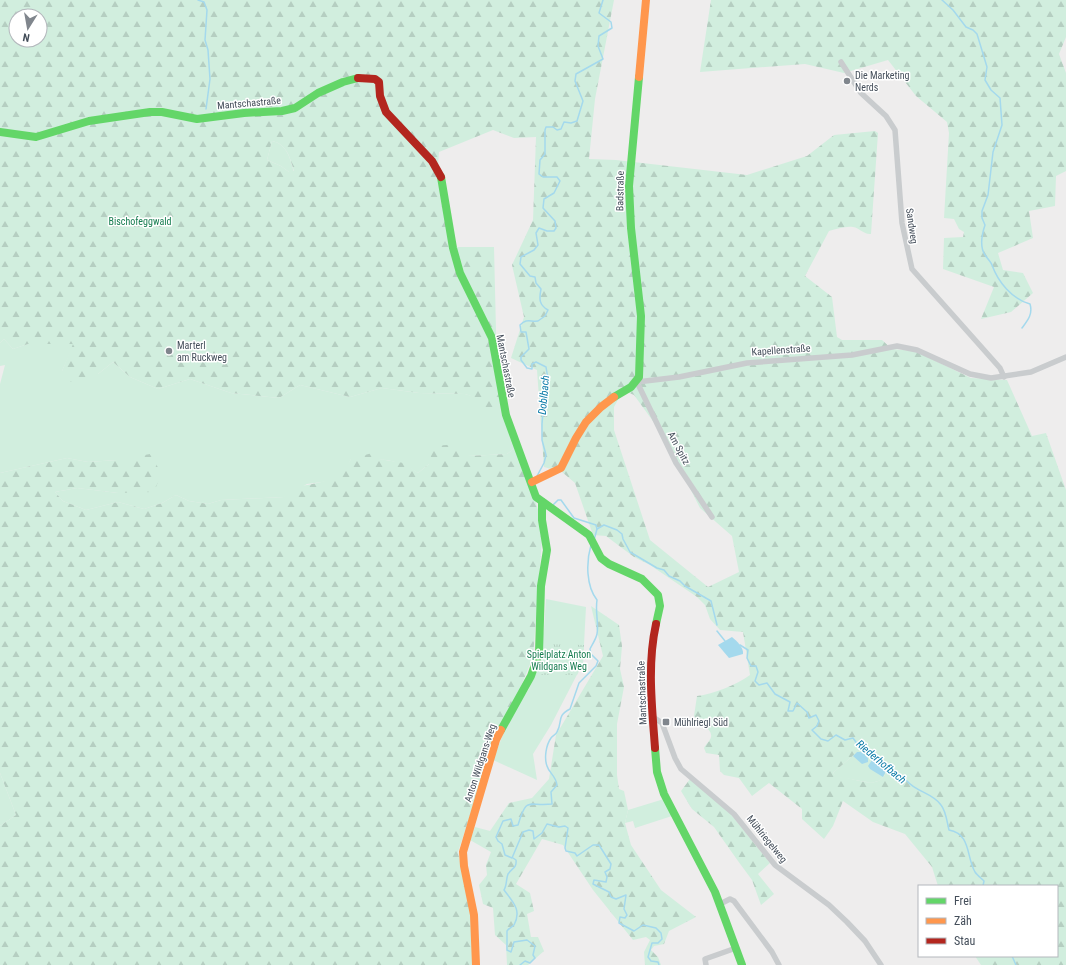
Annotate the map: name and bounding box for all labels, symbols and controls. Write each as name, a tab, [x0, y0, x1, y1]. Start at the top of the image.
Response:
north arrow	[8, 8, 48, 48]
text: N	[21, 30, 31, 44]
place label: Die Marketing Nerds	[855, 70, 910, 93]
marker: Die Marketing Nerds	[842, 76, 852, 86]
street label: Mantschastraße	[217, 95, 282, 111]
street label: Badstraße	[614, 170, 626, 211]
street label: Sandweg	[904, 207, 920, 245]
park label: Bischofeggwald	[109, 216, 171, 227]
street label: Mantschastraße	[494, 334, 518, 399]
place label: Marterl am Ruckweg	[177, 340, 227, 363]
street label: Kapellenstraße	[751, 342, 811, 358]
marker: Marterl am Ruckweg	[164, 346, 174, 356]
water label: Doblbach	[536, 375, 552, 415]
street label: Am Spitz	[666, 430, 692, 466]
park label: Spielplatz Anton Wildgans Weg	[527, 649, 591, 672]
street label: Mantschastraße	[635, 661, 649, 725]
marker: Mühlriegl Süd	[661, 717, 671, 727]
place label: Mühlriegl Süd	[674, 717, 728, 728]
street label: Anton Wildgans-Weg	[462, 722, 498, 803]
water label: Riederhofbach	[853, 737, 909, 787]
street label: Mühlriegelweg	[745, 813, 789, 865]
legend	[918, 885, 1058, 957]
text: Frei	[954, 894, 972, 908]
text: Zäh	[954, 914, 972, 928]
text: Stau	[954, 934, 976, 948]

